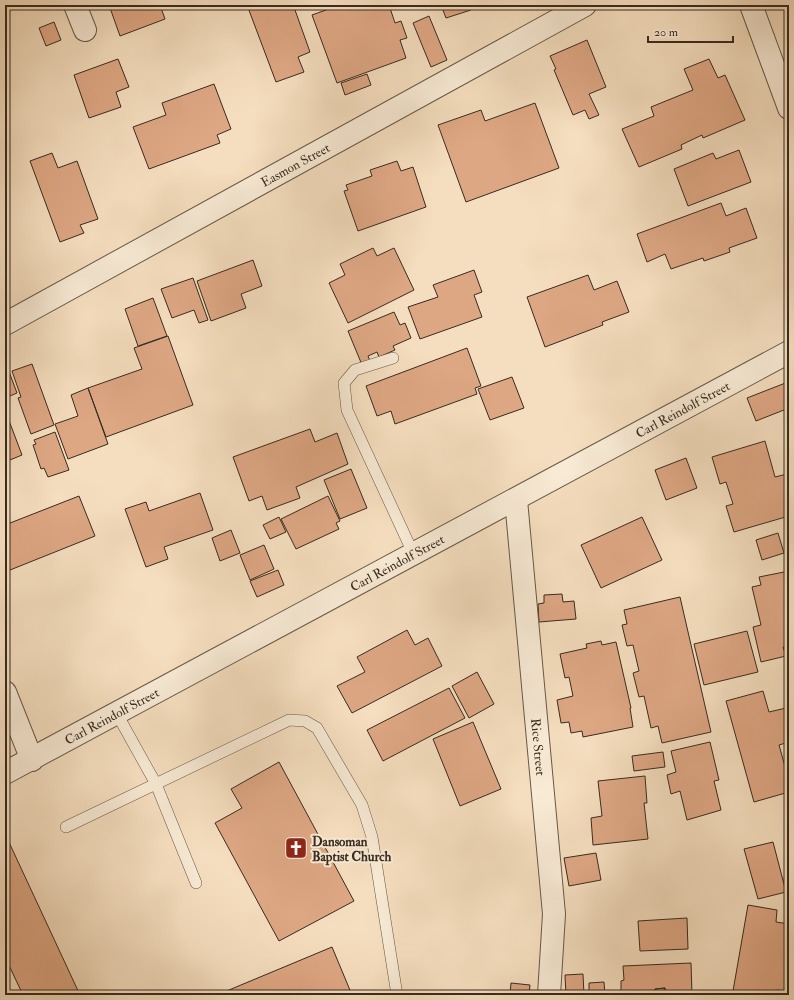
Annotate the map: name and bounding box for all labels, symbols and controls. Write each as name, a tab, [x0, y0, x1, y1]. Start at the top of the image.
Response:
scale bar	[648, 18, 733, 44]
text: 20 m	[654, 25, 679, 40]
street label: Easmon Street	[258, 140, 333, 191]
street label: Carl Reindolf Street	[633, 378, 733, 442]
street label: Carl Reindolf Street	[348, 532, 447, 595]
street label: Carl Reindolf Street	[62, 685, 162, 748]
street label: Rice Street	[527, 718, 548, 776]
place label: Dansoman Baptist Church	[312, 834, 392, 866]
church icon: Dansoman Baptist Church	[283, 835, 309, 861]

